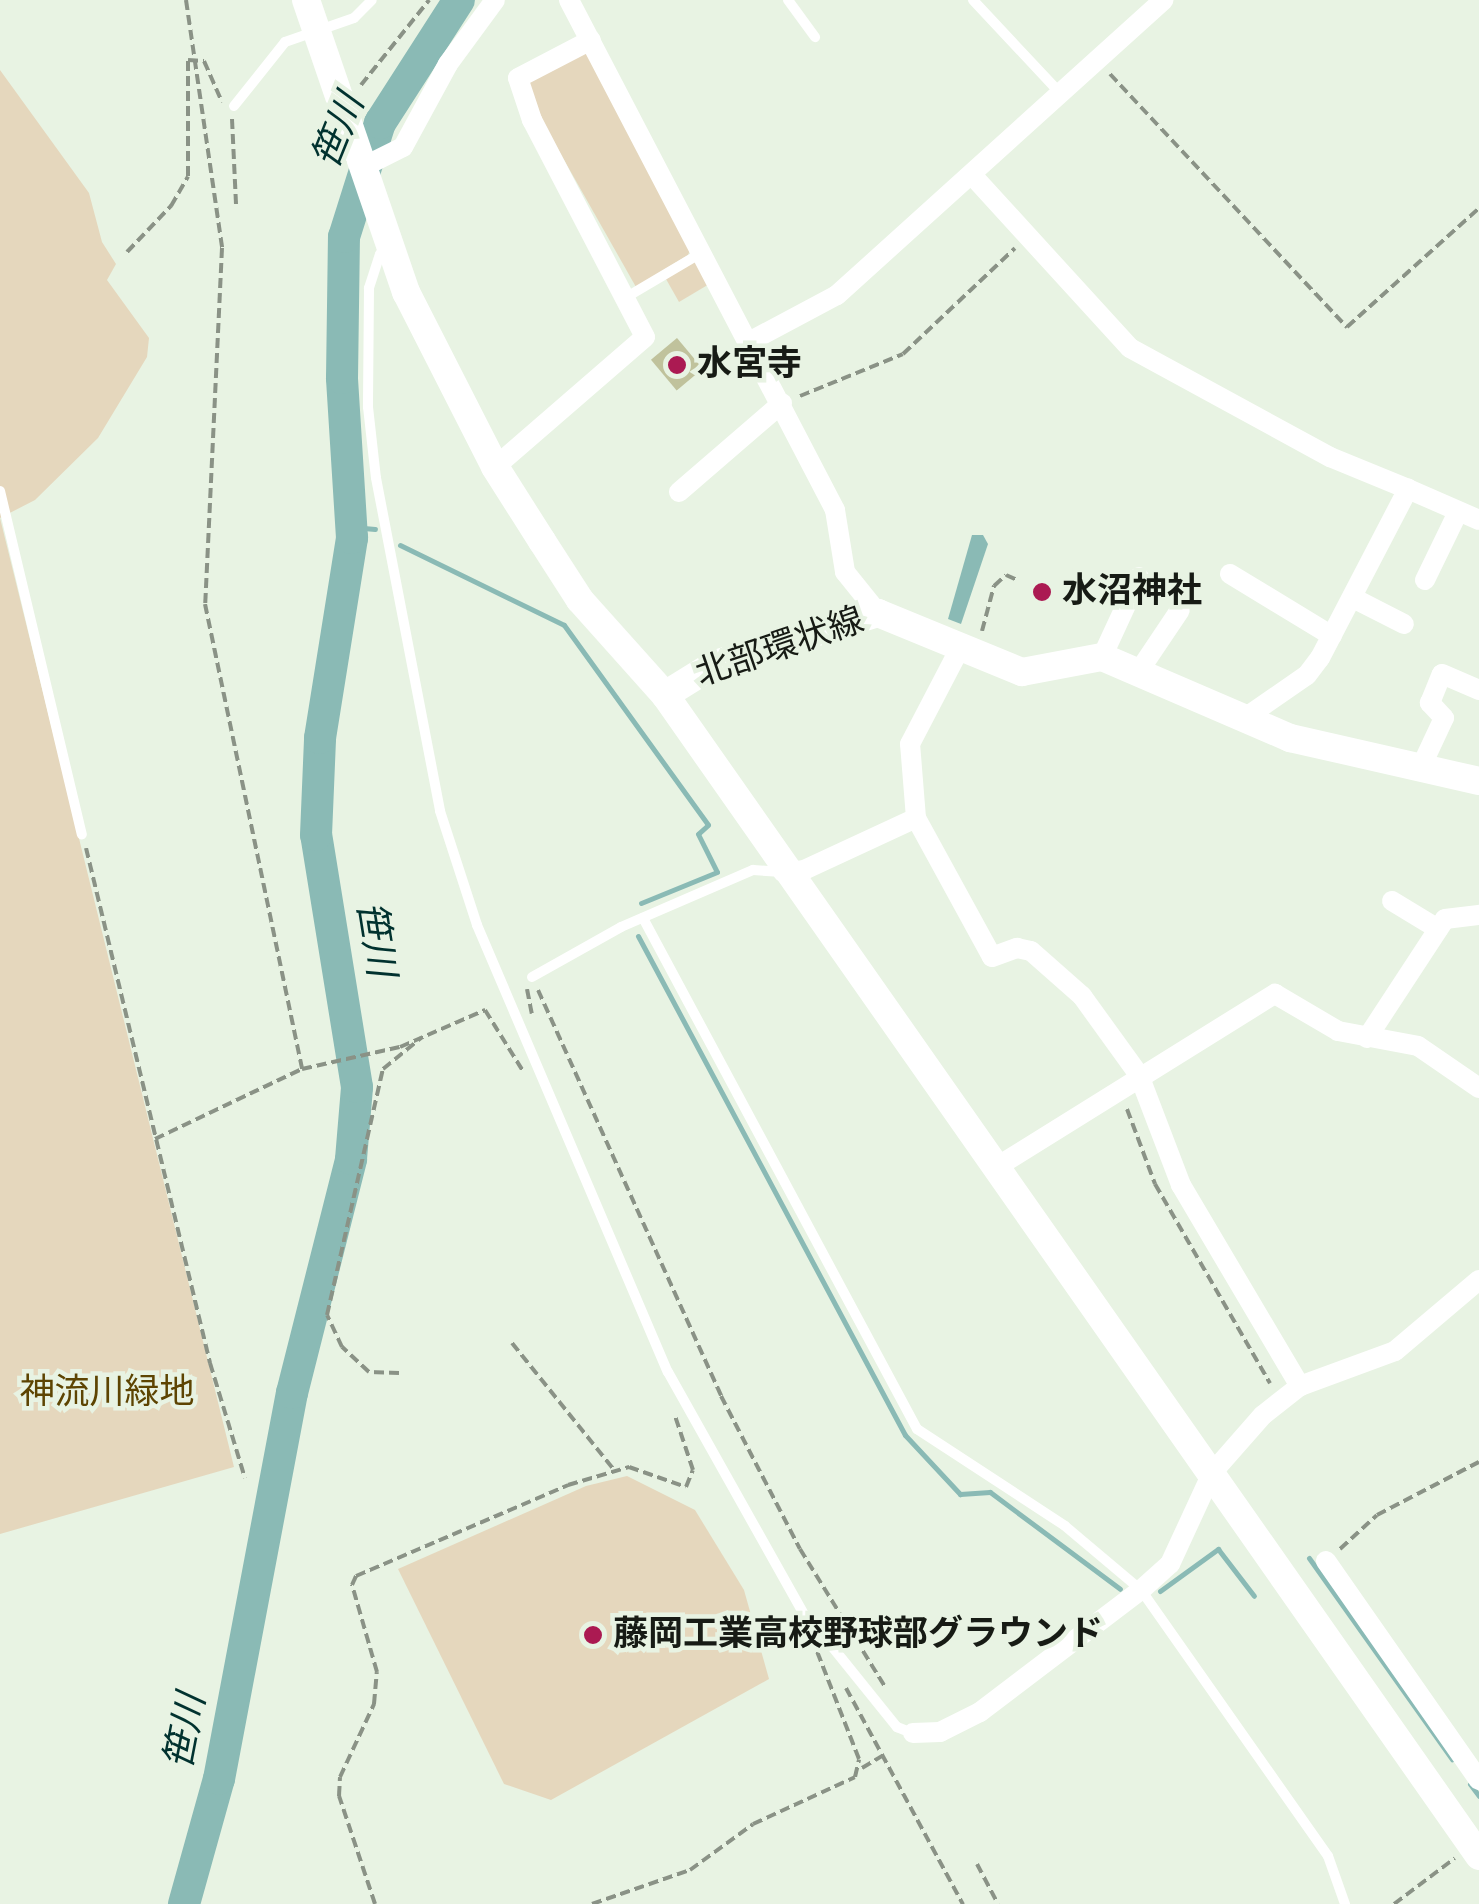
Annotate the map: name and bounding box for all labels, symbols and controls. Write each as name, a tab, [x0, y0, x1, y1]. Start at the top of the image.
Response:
water label: 笹川	[305, 88, 375, 176]
place label: 水宮寺	[697, 344, 802, 386]
marker: 水宮寺	[666, 354, 688, 376]
place label: 水沼神社	[1062, 571, 1202, 613]
marker: 水沼神社	[1031, 581, 1053, 603]
street label: 北部環状線	[690, 600, 870, 696]
water label: 笹川	[346, 898, 402, 980]
park label: 神流川緑地	[20, 1372, 194, 1414]
place label: 藤岡工業高校野球部グラウンド	[613, 1614, 1103, 1656]
marker: 藤岡工業高校野球部グラウンド	[582, 1624, 604, 1646]
water label: 笹川	[157, 1690, 217, 1774]

